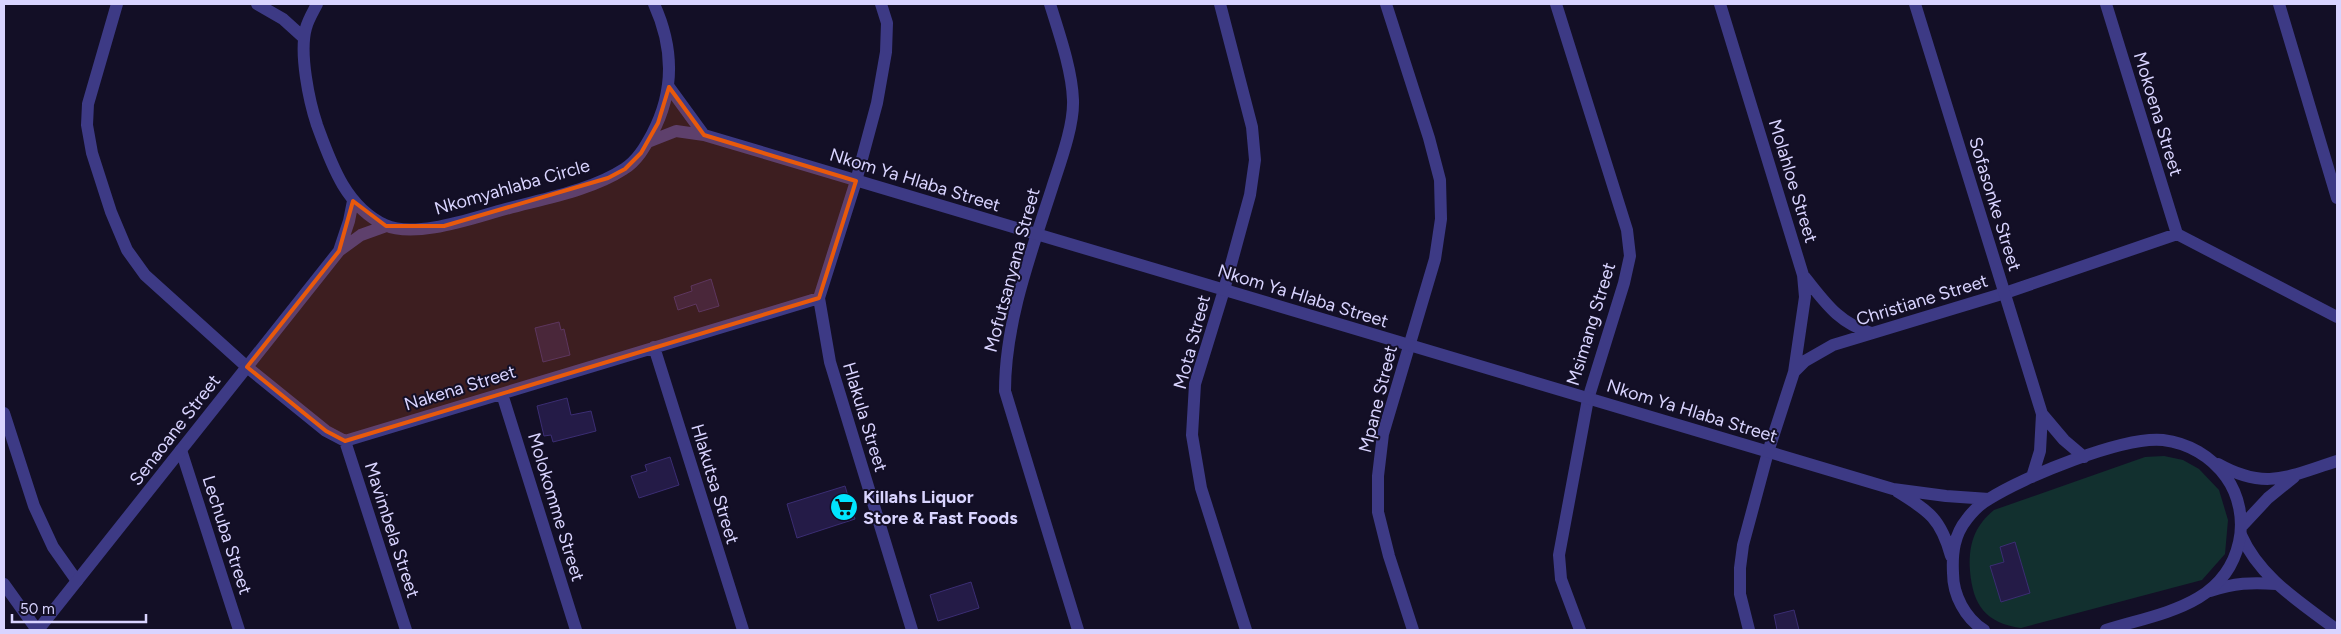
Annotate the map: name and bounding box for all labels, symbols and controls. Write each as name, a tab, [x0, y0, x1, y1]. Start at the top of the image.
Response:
street label: Mokoena Street	[2129, 49, 2187, 179]
street label: Molahloe Street	[1764, 117, 1822, 246]
street label: Sofasonke Street	[1964, 134, 2026, 274]
street label: Nkom Ya Hlaba Street	[827, 144, 1003, 216]
street label: Nkomyahlaba Circle	[432, 154, 592, 220]
street label: Mofutsanyana Street	[979, 185, 1045, 355]
street label: Nkom Ya Hlaba Street	[1215, 260, 1391, 332]
street label: Msimang Street	[1562, 260, 1620, 388]
street label: Christiane Street	[1853, 269, 1991, 330]
street label: Mota Street	[1169, 292, 1215, 391]
street label: Mpane Street	[1354, 343, 1402, 455]
street label: Hlakula Street	[838, 360, 892, 475]
street label: Nakena Street	[402, 361, 519, 415]
street label: Senaoane Street	[125, 370, 225, 490]
street label: Nkom Ya Hlaba Street	[1604, 375, 1780, 447]
street label: Hlakutsa Street	[686, 421, 744, 547]
street label: Molokomme Street	[523, 430, 589, 584]
street label: Mavimbela Street	[360, 459, 424, 601]
street label: Lechuba Street	[197, 473, 257, 597]
place label: Killahs Liquor Store & Fast Foods	[863, 486, 1018, 529]
supermarket icon: Killahs Liquor Store & Fast Foods	[829, 492, 859, 522]
scale bar	[12, 592, 146, 624]
text: 50 m	[20, 600, 55, 618]

